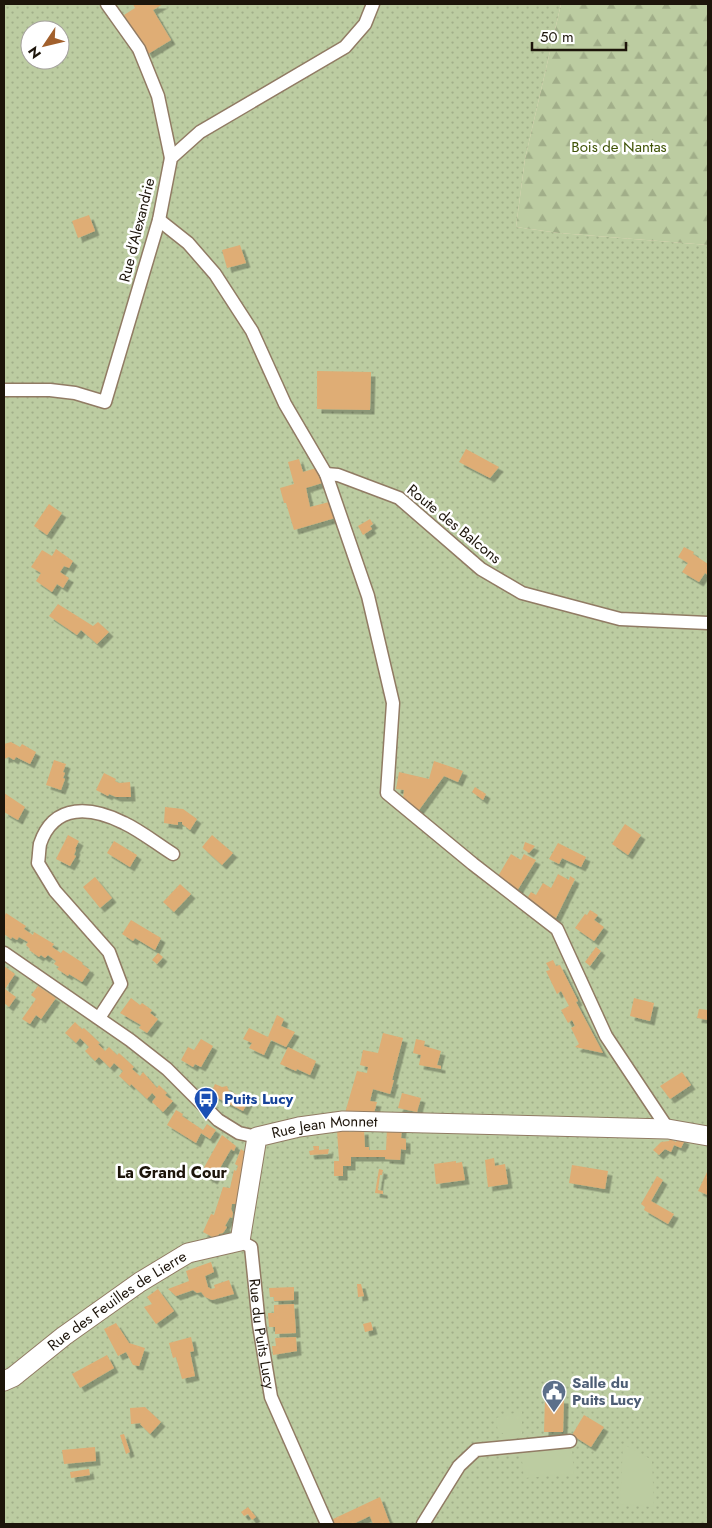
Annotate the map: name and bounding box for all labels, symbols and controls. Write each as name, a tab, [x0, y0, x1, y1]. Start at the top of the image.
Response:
north arrow	[20, 20, 70, 70]
scale bar	[532, 20, 626, 52]
text: 50 m	[540, 26, 574, 48]
text: N	[23, 42, 46, 63]
park label: Bois de Nantas	[571, 136, 667, 158]
street label: Rue d’Alexandrie	[113, 175, 161, 284]
street label: Route des Balcons	[402, 479, 506, 569]
bus stop icon: Puits Lucy	[193, 1086, 219, 1120]
place label: Puits Lucy	[224, 1088, 294, 1110]
street label: Rue Jean Monnet	[269, 1110, 378, 1144]
district label: La Grand Cour	[117, 1161, 228, 1184]
street label: Rue des Feuilles de Lierre	[43, 1245, 191, 1356]
street label: Rue du Puits Lucy	[243, 1277, 281, 1391]
place label: Salle du Puits Lucy	[572, 1372, 642, 1411]
public building icon: Salle du Puits Lucy	[541, 1379, 567, 1413]

